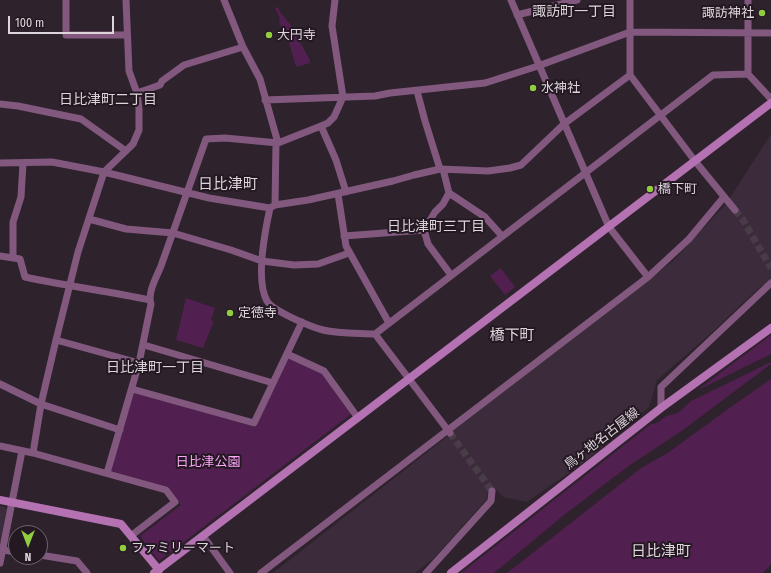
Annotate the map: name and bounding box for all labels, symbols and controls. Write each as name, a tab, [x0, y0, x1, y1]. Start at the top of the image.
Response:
district label: 諏訪町一丁目	[532, 4, 616, 20]
place label: 諏訪神社	[702, 5, 754, 21]
scale bar	[10, 8, 116, 34]
marker: 諏訪神社	[757, 8, 767, 18]
text: 100 m	[15, 16, 44, 30]
place label: 大円寺	[277, 27, 316, 43]
marker: 大円寺	[264, 30, 274, 40]
place label: 水神社	[541, 80, 580, 96]
marker: 水神社	[528, 83, 538, 93]
district label: 日比津町二丁目	[59, 92, 157, 108]
district label: 日比津町	[198, 176, 258, 194]
place label: 橋下町	[658, 181, 697, 197]
marker: 橋下町	[645, 184, 655, 194]
district label: 日比津町三丁目	[387, 219, 485, 235]
place label: 定徳寺	[238, 305, 277, 321]
marker: 定徳寺	[225, 308, 235, 318]
district label: 橋下町	[490, 327, 534, 345]
district label: 日比津町一丁目	[106, 360, 204, 376]
street label: 鳥ヶ地名古屋線	[561, 405, 643, 473]
park label: 日比津公園	[176, 454, 240, 470]
north arrow	[8, 525, 48, 565]
place label: ファミリーマート	[131, 540, 235, 556]
marker: ファミリーマート	[118, 543, 128, 553]
district label: 日比津町	[631, 543, 691, 561]
text: N	[25, 550, 31, 563]

